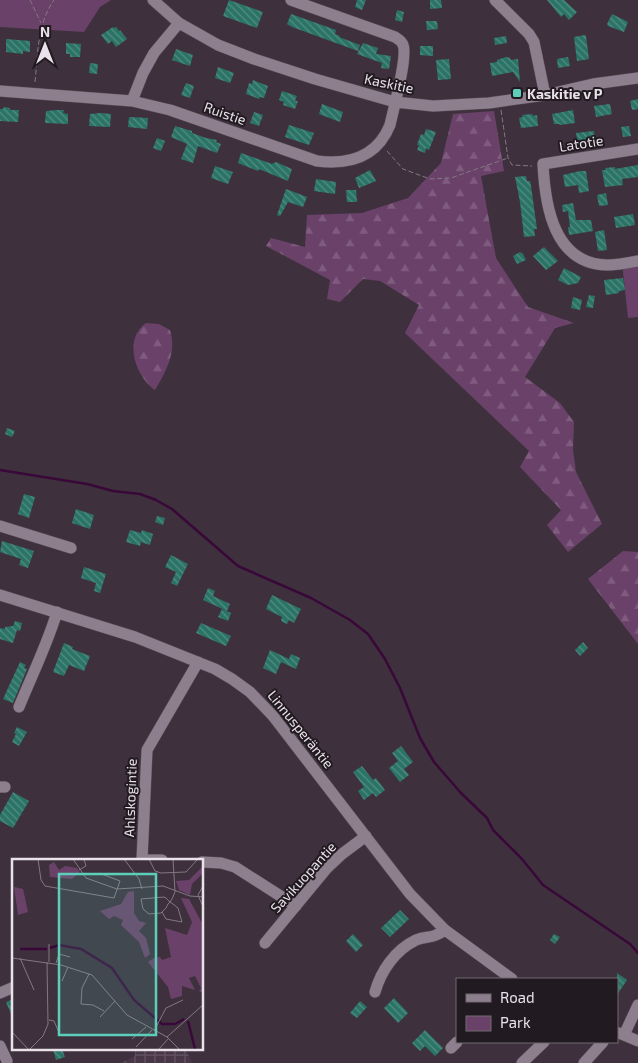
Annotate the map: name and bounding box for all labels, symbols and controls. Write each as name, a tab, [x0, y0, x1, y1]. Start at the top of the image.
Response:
north arrow	[20, 20, 70, 70]
text: N	[40, 23, 50, 40]
street label: Kaskitie	[363, 69, 415, 97]
place label: Kaskitie v P	[527, 85, 603, 102]
marker: Kaskitie v P	[511, 87, 523, 99]
street label: Ruistie	[202, 98, 248, 128]
street label: Latotie	[558, 131, 604, 155]
street label: Linnusperäntie	[264, 687, 338, 771]
street label: Ahlskogintie	[120, 758, 140, 838]
street label: Savikuopantie	[267, 838, 339, 916]
inset map	[12, 859, 204, 1050]
legend	[456, 978, 618, 1043]
text: Road	[500, 988, 535, 1006]
text: Park	[500, 1013, 531, 1031]

